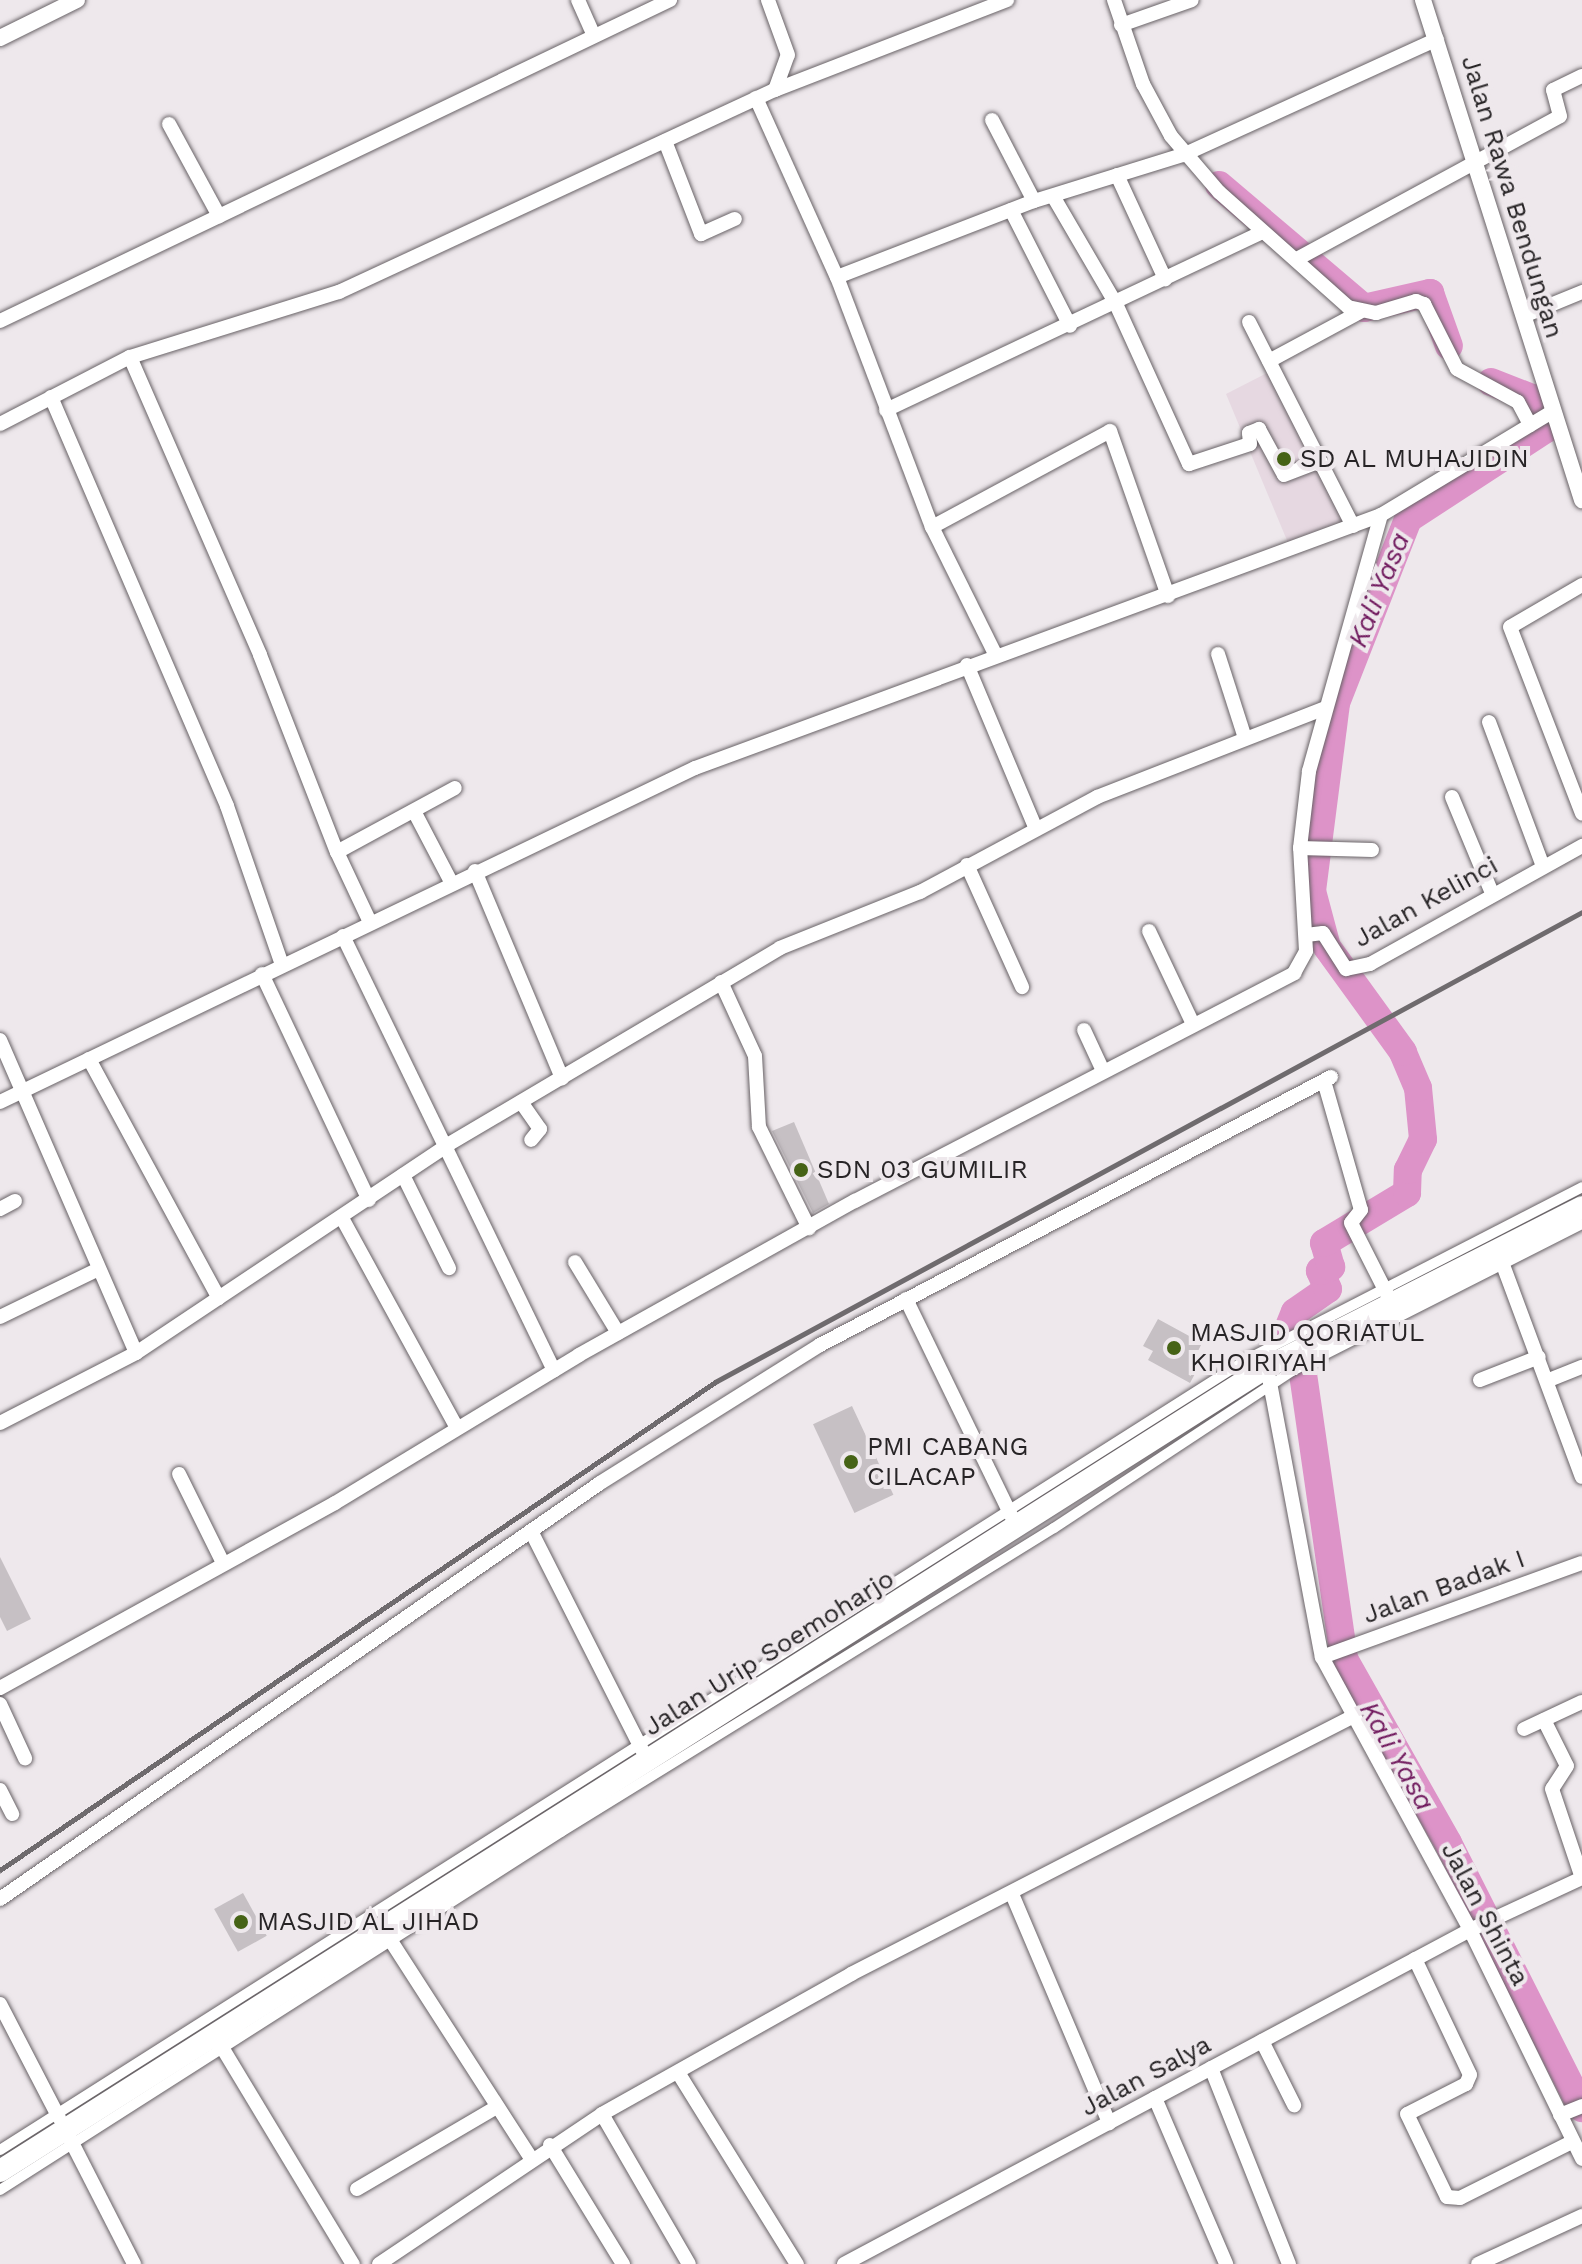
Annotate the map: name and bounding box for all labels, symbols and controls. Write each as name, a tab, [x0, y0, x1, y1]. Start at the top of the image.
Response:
street label: Jalan Rawa Bendungan	[1454, 52, 1570, 342]
place label: SD AL MUHAJIDIN	[1300, 443, 1531, 475]
marker: SD AL MUHAJIDIN	[1275, 450, 1293, 468]
water label: Kali Yasa	[1341, 527, 1417, 653]
street label: Jalan Kelinci	[1348, 850, 1504, 954]
place label: SDN 03 GUMILIR	[817, 1154, 1028, 1186]
marker: SDN 03 GUMILIR	[792, 1161, 810, 1179]
place label: MASJID QORIATUL KHOIRIYAH	[1190, 1317, 1424, 1378]
marker: MASJID QORIATUL KHOIRIYAH	[1165, 1339, 1183, 1357]
place label: PMI CABANG CILACAP	[867, 1431, 1028, 1492]
marker: PMI CABANG CILACAP	[842, 1453, 860, 1471]
street label: Jalan Badak I	[1359, 1543, 1529, 1631]
street label: Jalan Urip Soemoharjo	[638, 1563, 900, 1743]
water label: Kali Yasa	[1352, 1695, 1442, 1817]
street label: Jalan Shinta	[1434, 1837, 1536, 1991]
place label: MASJID AL JIHAD	[257, 1906, 482, 1938]
marker: MASJID AL JIHAD	[232, 1913, 250, 1931]
street label: Jalan Salya	[1076, 2029, 1216, 2123]

